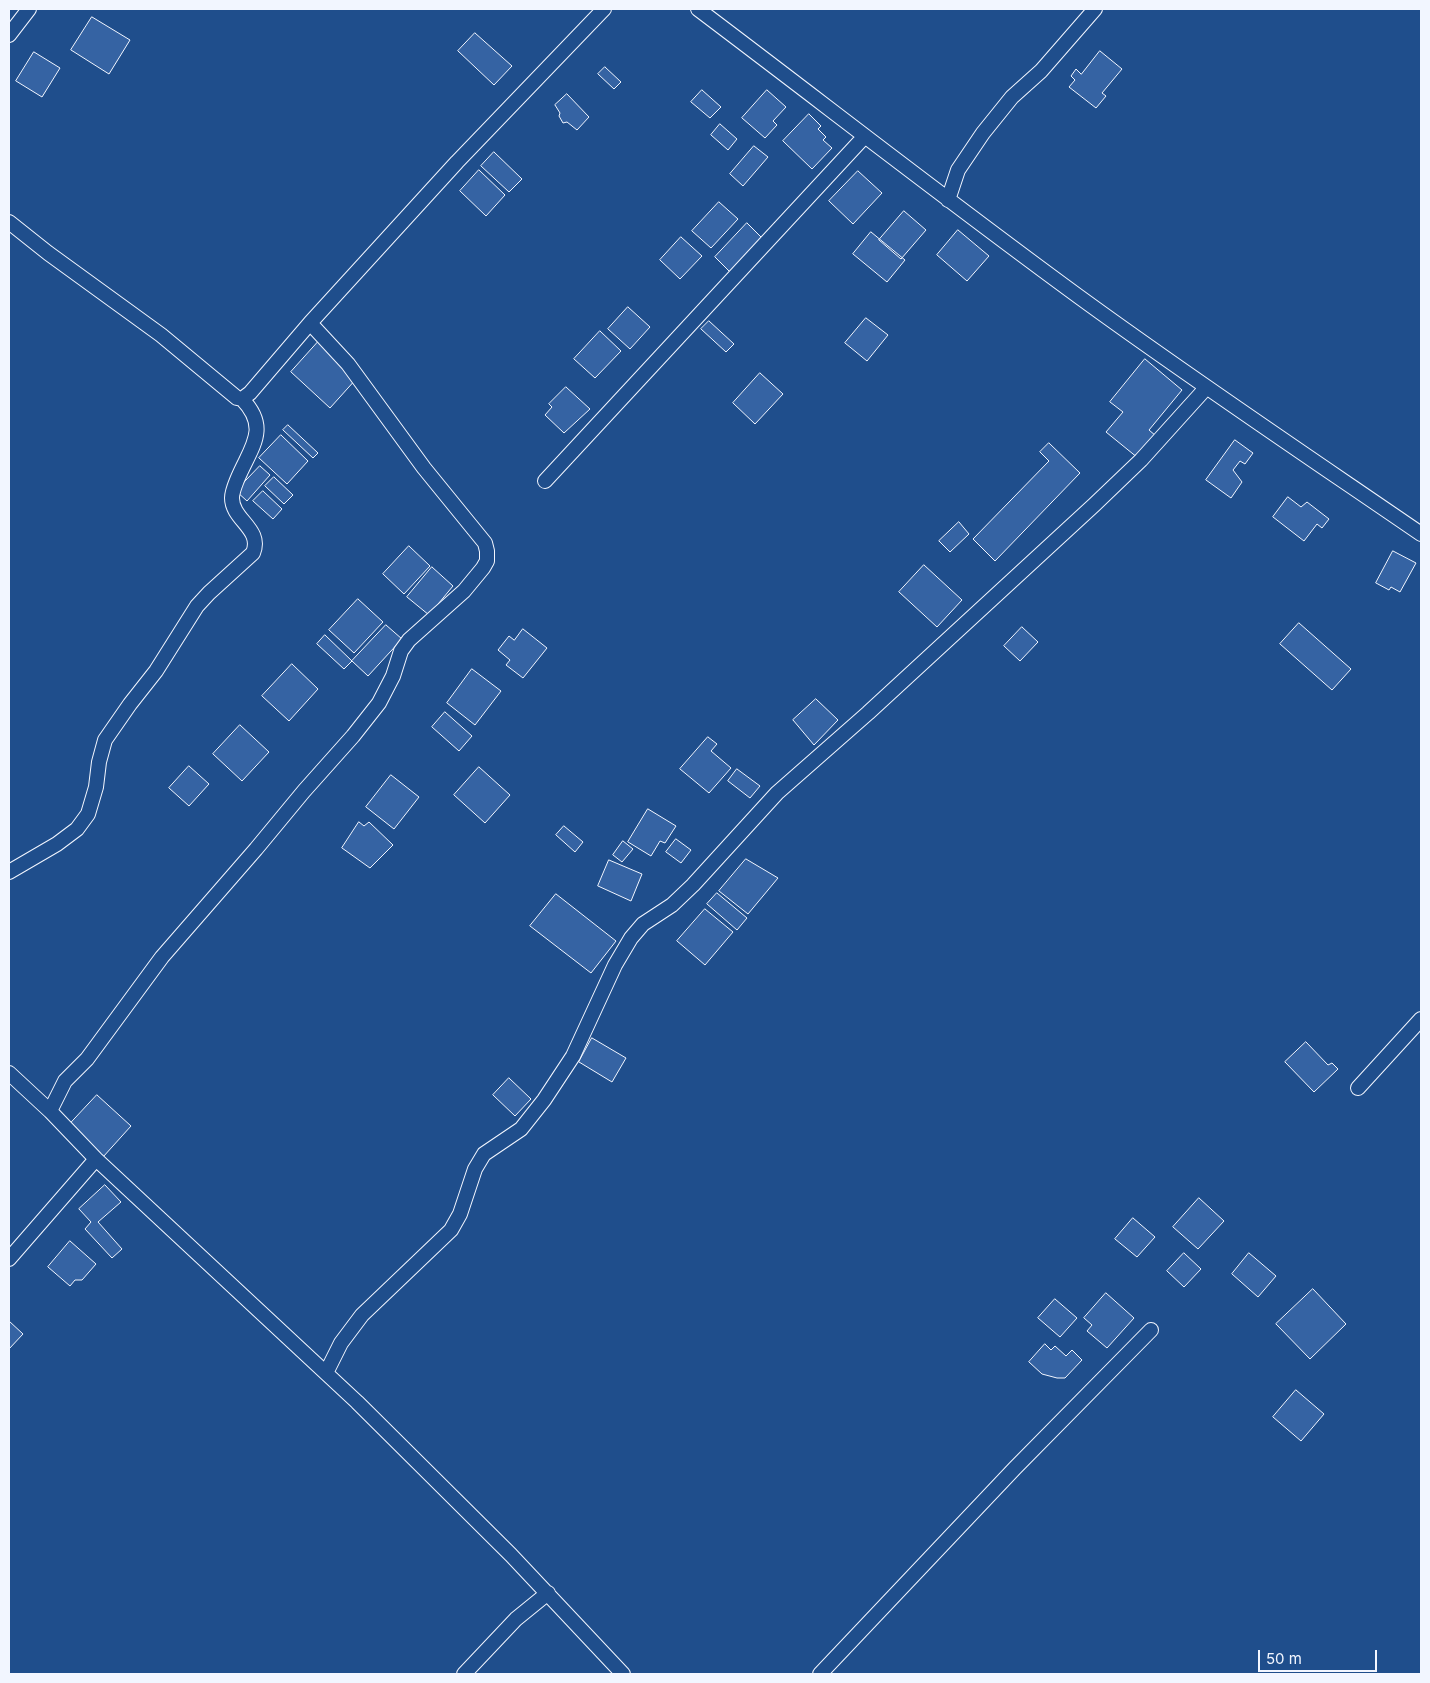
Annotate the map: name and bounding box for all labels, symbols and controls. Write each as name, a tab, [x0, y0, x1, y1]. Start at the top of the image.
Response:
scale bar	[1260, 1640, 1379, 1672]
text: 50 m	[1266, 1649, 1302, 1668]

